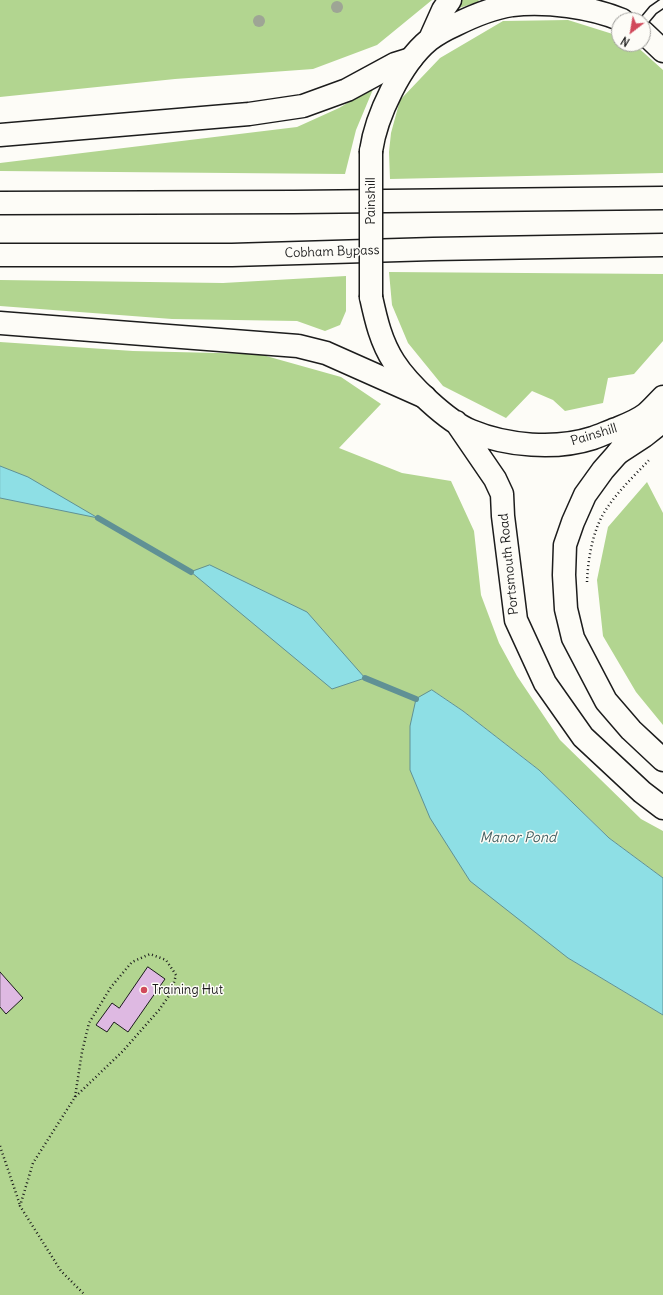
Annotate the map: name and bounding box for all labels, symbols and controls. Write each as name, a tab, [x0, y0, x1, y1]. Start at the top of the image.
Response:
north arrow	[611, 12, 651, 52]
text: N	[618, 33, 632, 49]
street label: Painshill	[363, 177, 379, 225]
street label: Cobham Bypass	[284, 243, 380, 261]
street label: Painshill	[569, 421, 619, 449]
street label: Portsmouth Road	[496, 512, 522, 616]
water label: Manor Pond	[480, 830, 556, 846]
place label: Training Hut	[152, 982, 223, 998]
marker: Training Hut	[139, 985, 149, 995]

